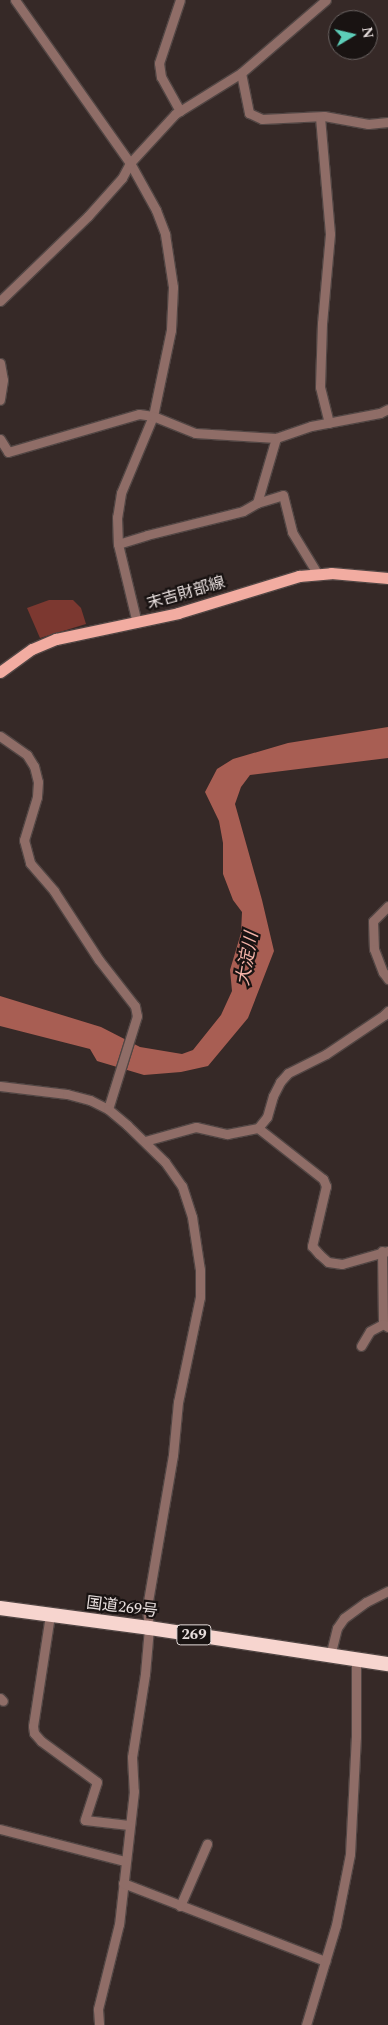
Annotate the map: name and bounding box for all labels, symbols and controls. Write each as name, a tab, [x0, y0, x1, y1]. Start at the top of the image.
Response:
north arrow	[328, 10, 378, 60]
text: N	[356, 25, 379, 40]
street label: 末吉財部線	[145, 573, 227, 613]
water label: 大淀川	[233, 931, 263, 987]
street label: 国道269号	[85, 1593, 159, 1621]
road number: 269	[175, 1622, 213, 1648]

